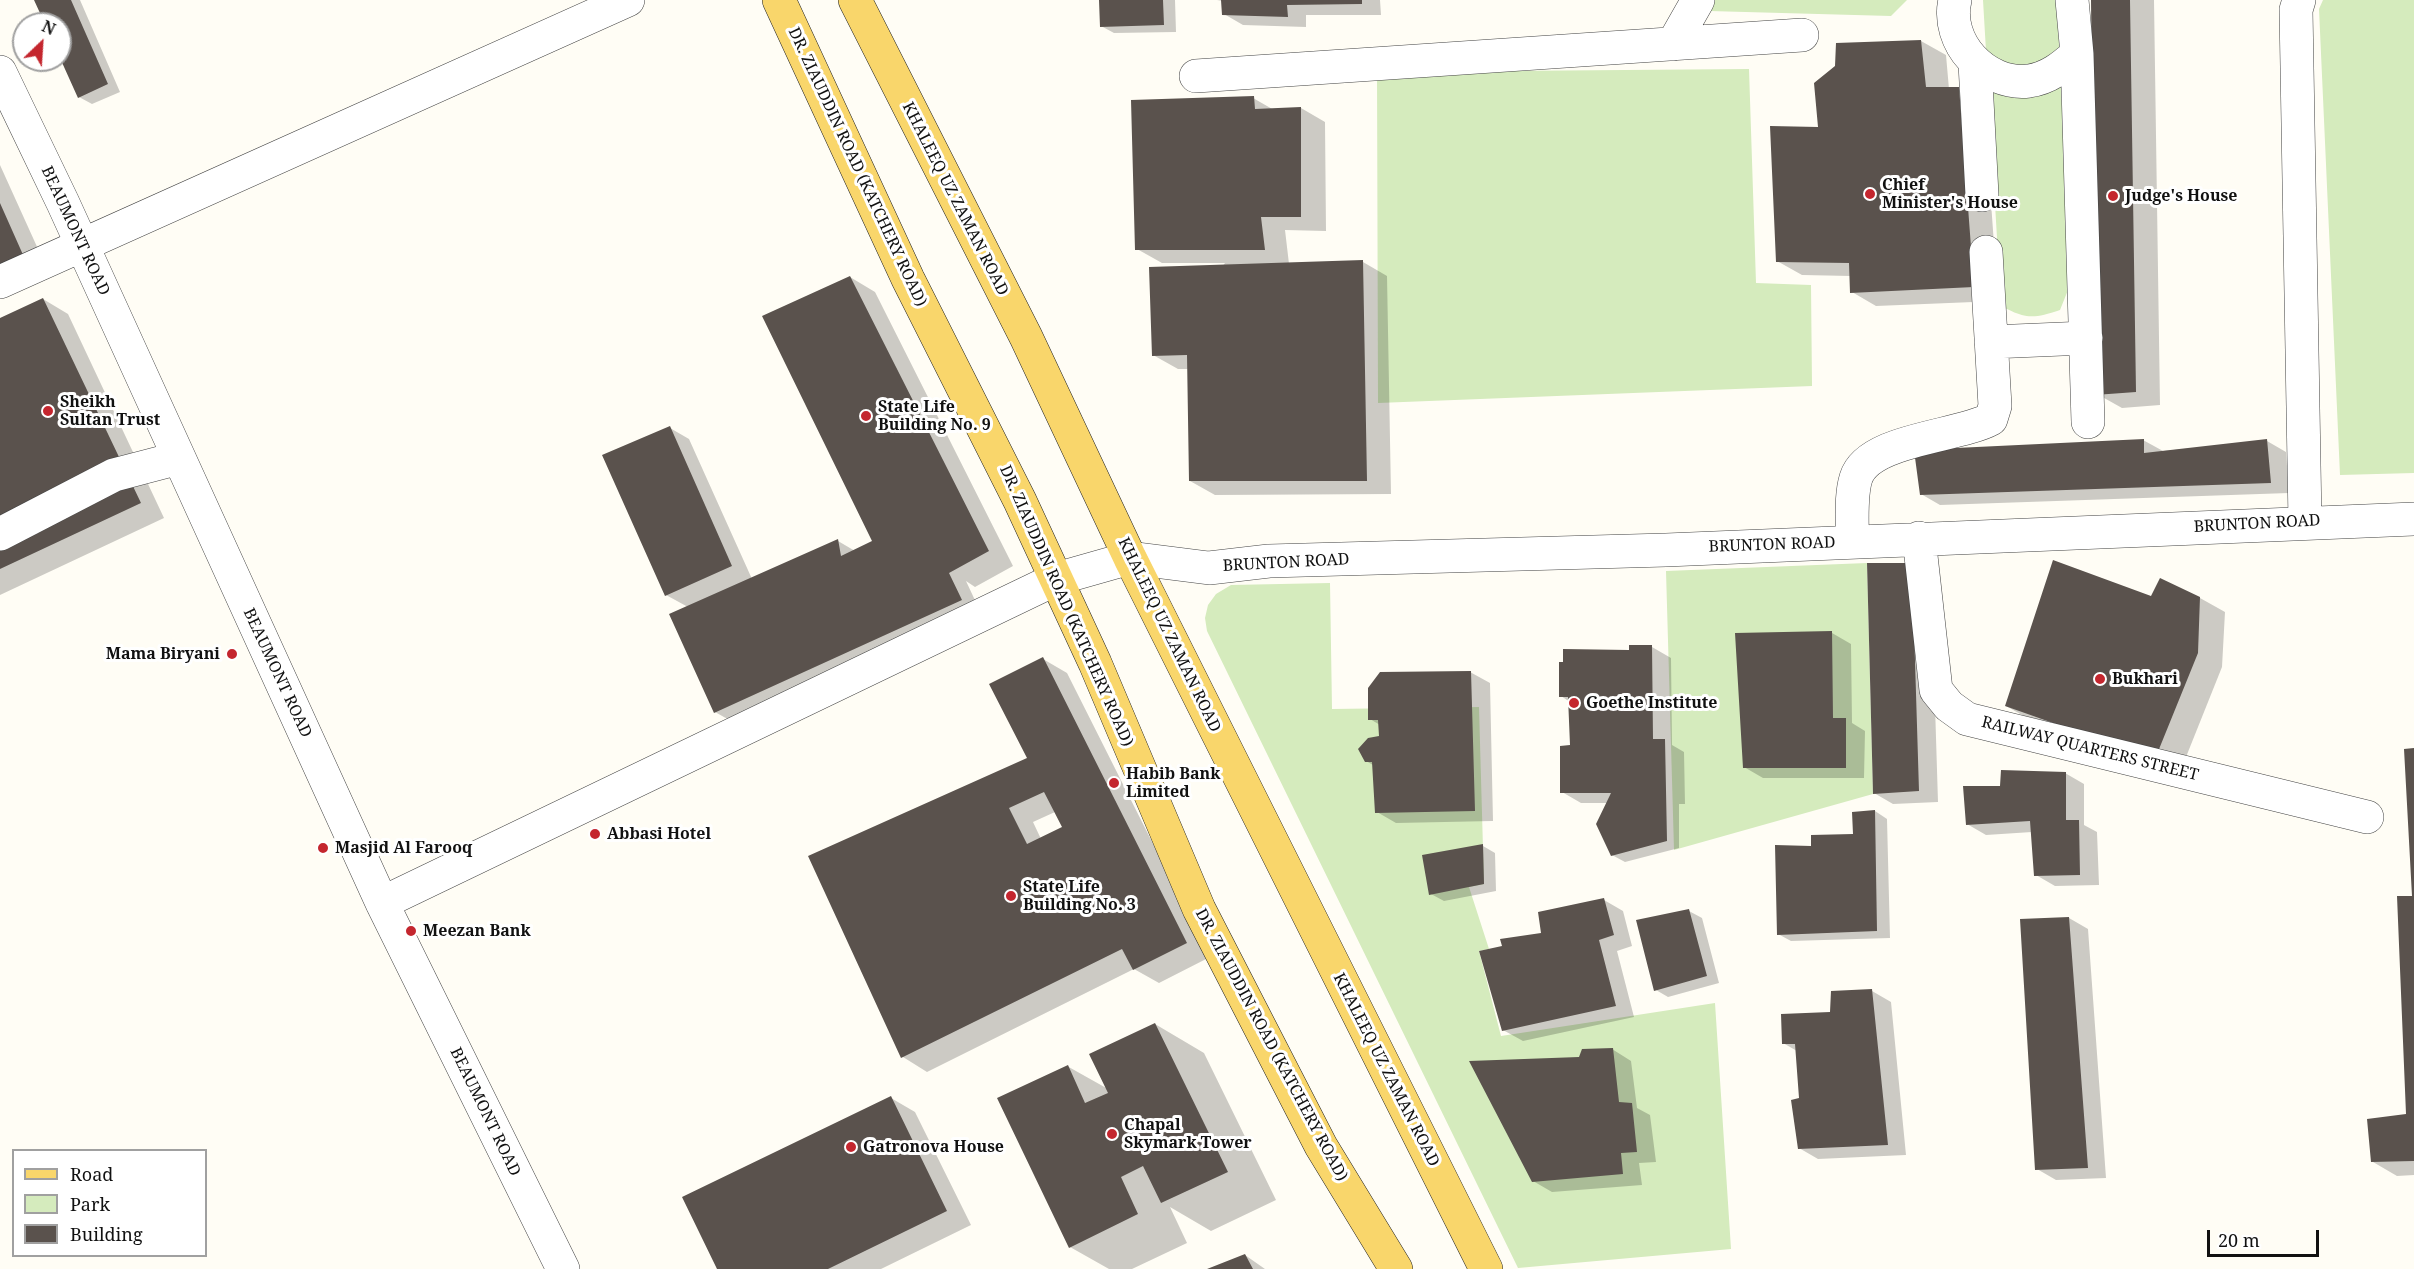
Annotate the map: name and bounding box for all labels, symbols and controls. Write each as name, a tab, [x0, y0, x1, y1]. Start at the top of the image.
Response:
north arrow	[12, 12, 72, 72]
text: N	[38, 15, 59, 40]
street label: DR. ZIAUDDIN ROAD (KATCHERY ROAD)	[784, 24, 930, 310]
street label: KHALEEQ UZ ZAMAN ROAD	[898, 99, 1012, 299]
street label: BEAUMONT ROAD	[37, 163, 113, 299]
place label: Chief Minister's House	[1882, 175, 2018, 213]
place label: Judge's House	[2125, 186, 2237, 206]
marker: Chief Minister's House	[1863, 187, 1877, 201]
marker: Judge's House	[2106, 189, 2120, 203]
place label: Sheikh Sultan Trust	[60, 392, 160, 430]
place label: State Life Building No. 9	[878, 397, 991, 435]
marker: Sheikh Sultan Trust	[41, 404, 55, 418]
marker: State Life Building No. 9	[859, 409, 873, 423]
street label: DR. ZIAUDDIN ROAD (KATCHERY ROAD)	[995, 462, 1137, 750]
street label: BRUNTON ROAD	[2193, 511, 2321, 537]
street label: BRUNTON ROAD	[1708, 533, 1836, 557]
street label: KHALEEQ UZ ZAMAN ROAD	[1113, 535, 1225, 735]
street label: BRUNTON ROAD	[1222, 550, 1350, 576]
street label: BEAUMONT ROAD	[239, 605, 315, 741]
place label: Mama Biryani	[106, 644, 220, 664]
marker: Mama Biryani	[225, 647, 239, 661]
place label: Bukhari	[2112, 669, 2178, 689]
marker: Bukhari	[2093, 672, 2107, 686]
place label: Goethe Institute	[1586, 693, 1717, 713]
marker: Goethe Institute	[1567, 696, 1581, 710]
street label: RAILWAY QUARTERS STREET	[1980, 713, 2200, 785]
place label: Habib Bank Limited	[1126, 764, 1220, 802]
marker: Habib Bank Limited	[1107, 776, 1121, 790]
place label: Abbasi Hotel	[607, 824, 711, 844]
marker: Abbasi Hotel	[588, 827, 602, 841]
place label: Masjid Al Farooq	[335, 838, 472, 858]
marker: Masjid Al Farooq	[316, 841, 330, 855]
place label: State Life Building No. 3	[1023, 877, 1136, 915]
marker: State Life Building No. 3	[1004, 889, 1018, 903]
street label: DR. ZIAUDDIN ROAD (KATCHERY ROAD)	[1191, 906, 1351, 1184]
place label: Meezan Bank	[423, 921, 531, 941]
marker: Meezan Bank	[404, 924, 418, 938]
street label: KHALEEQ UZ ZAMAN ROAD	[1329, 970, 1443, 1170]
street label: BEAUMONT ROAD	[446, 1045, 524, 1179]
place label: Chapal Skymark Tower	[1124, 1115, 1252, 1153]
marker: Chapal Skymark Tower	[1105, 1127, 1119, 1141]
place label: Gatronova House	[863, 1137, 1004, 1157]
marker: Gatronova House	[844, 1140, 858, 1154]
legend	[12, 1149, 207, 1257]
text: Road	[70, 1162, 113, 1186]
text: Park	[70, 1192, 110, 1216]
scale bar	[2210, 1218, 2322, 1256]
text: Building	[70, 1222, 143, 1246]
text: 20 m	[2218, 1228, 2260, 1252]

